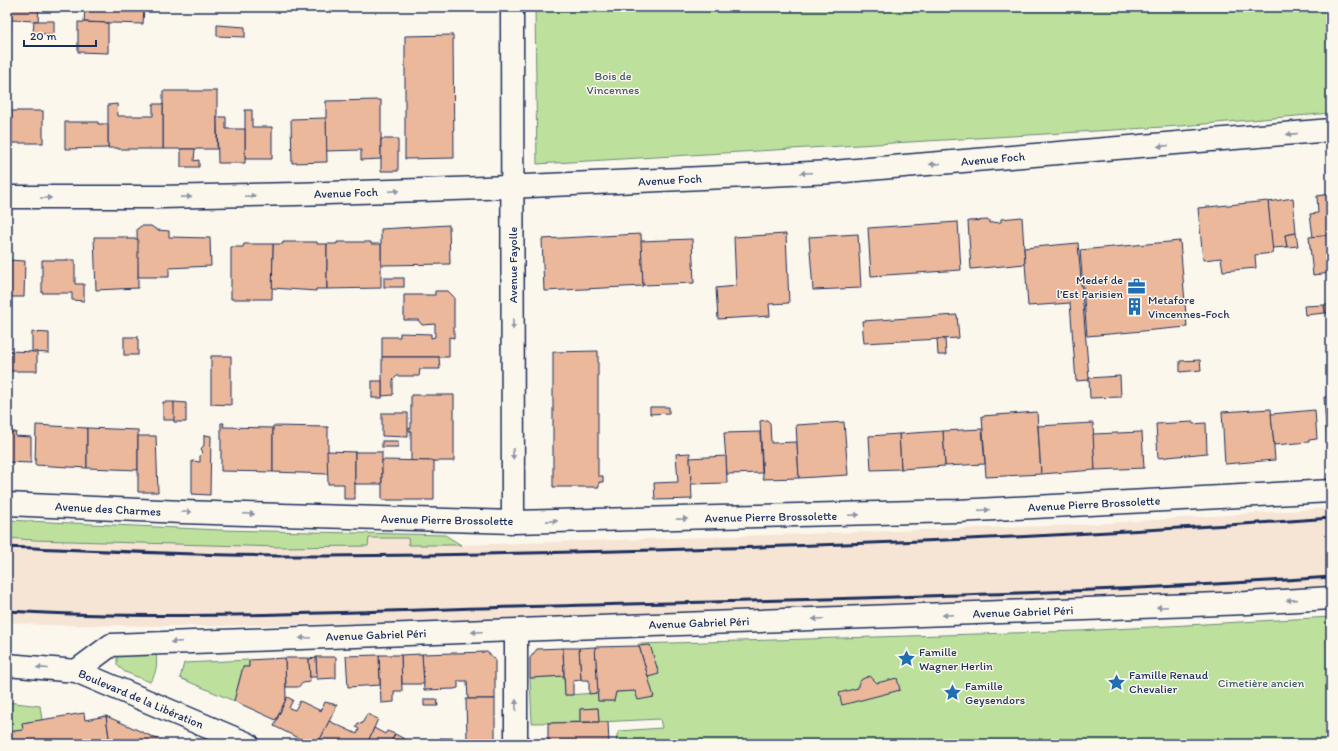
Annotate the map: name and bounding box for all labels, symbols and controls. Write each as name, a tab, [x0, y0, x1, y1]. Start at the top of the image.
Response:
scale bar	[24, 22, 96, 48]
text: 20 m	[30, 29, 57, 43]
park label: Bois de Vincennes	[587, 69, 639, 97]
one-way arrow	[1286, 130, 1298, 137]
one-way arrow	[1157, 142, 1169, 149]
street label: Avenue Foch	[960, 149, 1026, 169]
one-way arrow	[929, 161, 941, 167]
one-way arrow	[800, 170, 812, 177]
street label: Avenue Foch	[638, 171, 703, 189]
street label: Avenue Foch	[314, 185, 379, 201]
one-way arrow	[388, 188, 401, 194]
one-way arrow	[244, 192, 256, 199]
one-way arrow	[180, 194, 193, 200]
one-way arrow	[40, 195, 53, 201]
street label: Avenue Fayolle	[506, 227, 520, 303]
place label: Medef de l’Est Parisien	[1057, 273, 1123, 301]
office icon: Medef de l’Est Parisien	[1126, 277, 1146, 297]
place label: Metafore Vincennes-Foch	[1148, 293, 1230, 321]
building icon: Metafore Vincennes-Foch	[1125, 297, 1145, 317]
one-way arrow	[510, 318, 516, 331]
one-way arrow	[510, 448, 516, 461]
street label: Avenue Pierre Brossolette	[1027, 494, 1161, 514]
street label: Avenue des Charmes	[55, 499, 161, 519]
one-way arrow	[978, 507, 991, 513]
one-way arrow	[180, 509, 193, 515]
street label: Avenue Pierre Brossolette	[705, 509, 838, 525]
one-way arrow	[243, 511, 256, 517]
street label: Avenue Pierre Brossolette	[381, 512, 514, 528]
one-way arrow	[848, 512, 861, 518]
one-way arrow	[676, 515, 688, 522]
one-way arrow	[546, 518, 558, 525]
one-way arrow	[1286, 597, 1298, 604]
street label: Avenue Gabriel Péri	[972, 603, 1074, 621]
one-way arrow	[1156, 603, 1168, 610]
one-way arrow	[942, 611, 954, 618]
street label: Avenue Gabriel Péri	[648, 614, 750, 632]
one-way arrow	[812, 616, 824, 623]
street label: Avenue Gabriel Péri	[325, 626, 427, 644]
one-way arrow	[470, 629, 483, 635]
one-way arrow	[298, 635, 311, 641]
one-way arrow	[170, 639, 182, 646]
place label: Famille Wagner Herlin	[919, 645, 993, 673]
place icon: Famille Wagner Herlin	[896, 649, 916, 669]
one-way arrow	[36, 665, 48, 672]
street label: Boulevard de la Libération	[76, 666, 206, 732]
place label: Famille Renaud Chevalier	[1129, 668, 1209, 696]
place icon: Famille Renaud Chevalier	[1106, 672, 1126, 692]
park label: Cimetière ancien	[1218, 676, 1305, 690]
place label: Famille Geysendors	[965, 679, 1025, 707]
place icon: Famille Geysendors	[942, 683, 962, 703]
one-way arrow	[513, 698, 519, 711]

